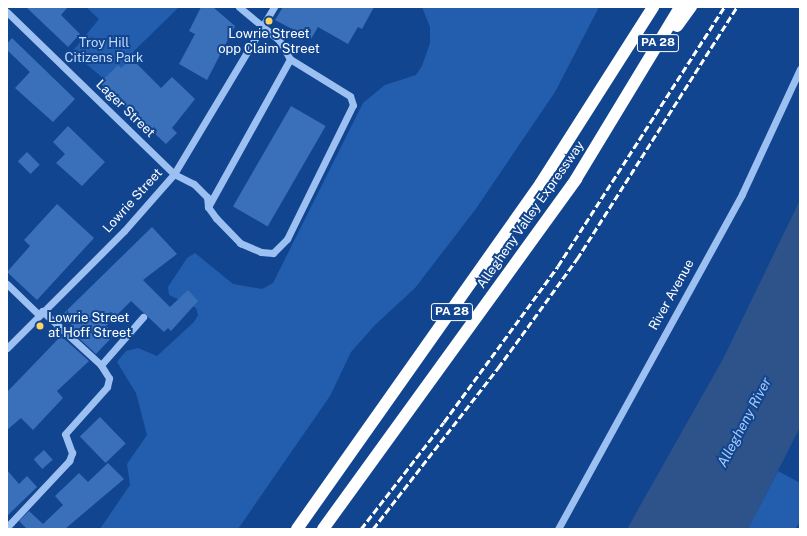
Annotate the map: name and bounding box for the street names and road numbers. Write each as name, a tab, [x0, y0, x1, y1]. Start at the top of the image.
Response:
road number: PA 28	[636, 33, 680, 53]
street label: Lager Street	[92, 77, 158, 141]
street label: Allegheny Valley Expressway	[474, 138, 588, 292]
street label: Lowrie Street	[100, 166, 166, 236]
street label: River Avenue	[646, 257, 698, 333]
road number: PA 28	[430, 302, 474, 322]

